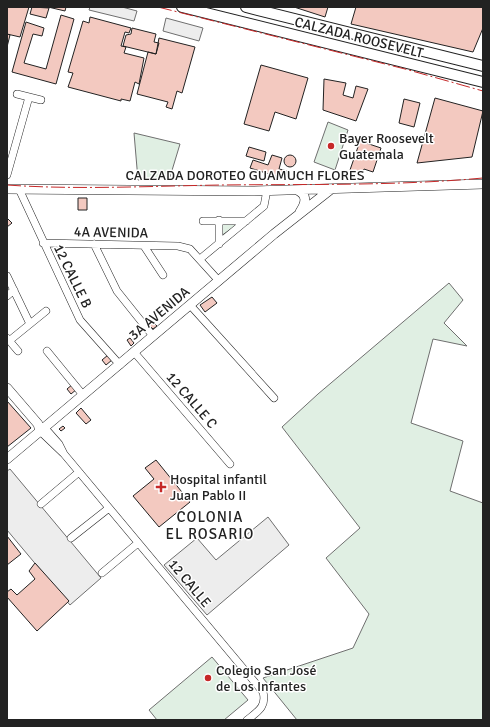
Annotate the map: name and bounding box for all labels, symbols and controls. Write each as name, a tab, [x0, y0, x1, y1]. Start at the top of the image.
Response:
street label: CALZADA ROOSEVELT	[293, 13, 425, 62]
place label: Bayer Roosevelt Guatemala	[339, 130, 434, 163]
marker: Bayer Roosevelt Guatemala	[326, 141, 336, 151]
street label: CALZADA DOROTEO GUAMUCH FLORES	[125, 167, 365, 184]
street label: 4A AVENIDA	[74, 223, 149, 242]
street label: 12 CALLE B	[50, 241, 95, 311]
street label: 3A AVENIDA	[125, 283, 193, 344]
street label: 12 CALLE C	[163, 369, 221, 432]
place label: Hospital infantil Juan Pablo II	[170, 471, 267, 504]
marker: Hospital infantil Juan Pablo II	[155, 481, 167, 493]
district label: COLONIA EL ROSARIO	[166, 508, 254, 543]
street label: 12 CALLE	[165, 556, 215, 611]
place label: Colegio San José de Los Infantes	[216, 662, 316, 695]
marker: Colegio San José de Los Infantes	[203, 673, 213, 683]

